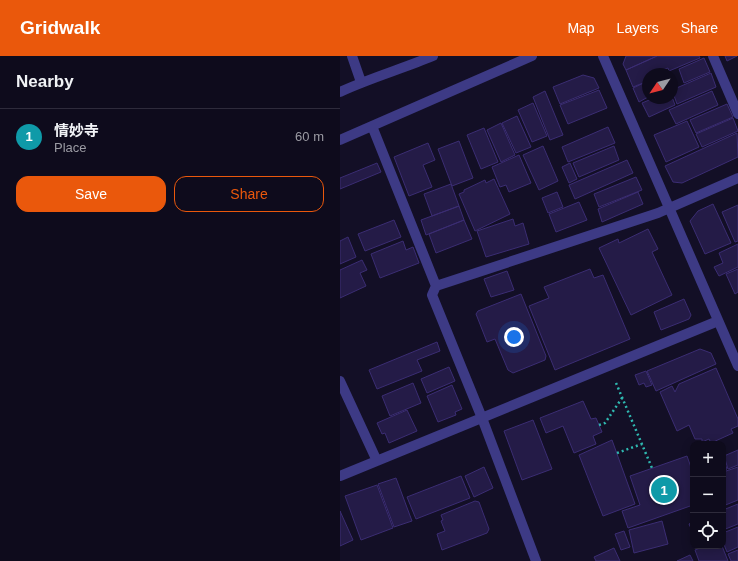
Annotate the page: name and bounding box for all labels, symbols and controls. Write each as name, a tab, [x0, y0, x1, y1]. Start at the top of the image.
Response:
text: Gridwalk	[20, 17, 100, 38]
text: Map	[567, 20, 595, 36]
text: Layers	[617, 20, 659, 36]
text: Share	[681, 20, 718, 36]
north arrow	[642, 68, 678, 104]
text: Nearby	[16, 72, 74, 91]
text: 情妙寺	[54, 122, 99, 139]
text: 1	[25, 129, 33, 144]
text: 60 m	[295, 129, 324, 144]
text: Place	[54, 140, 87, 155]
button: Save	[16, 176, 166, 212]
button: Share	[174, 176, 324, 212]
your location	[504, 327, 524, 347]
map controls	[690, 441, 726, 549]
button: +	[690, 441, 726, 477]
pin: 1	[651, 475, 677, 505]
button: −	[690, 477, 726, 513]
button: locate	[690, 513, 726, 549]

